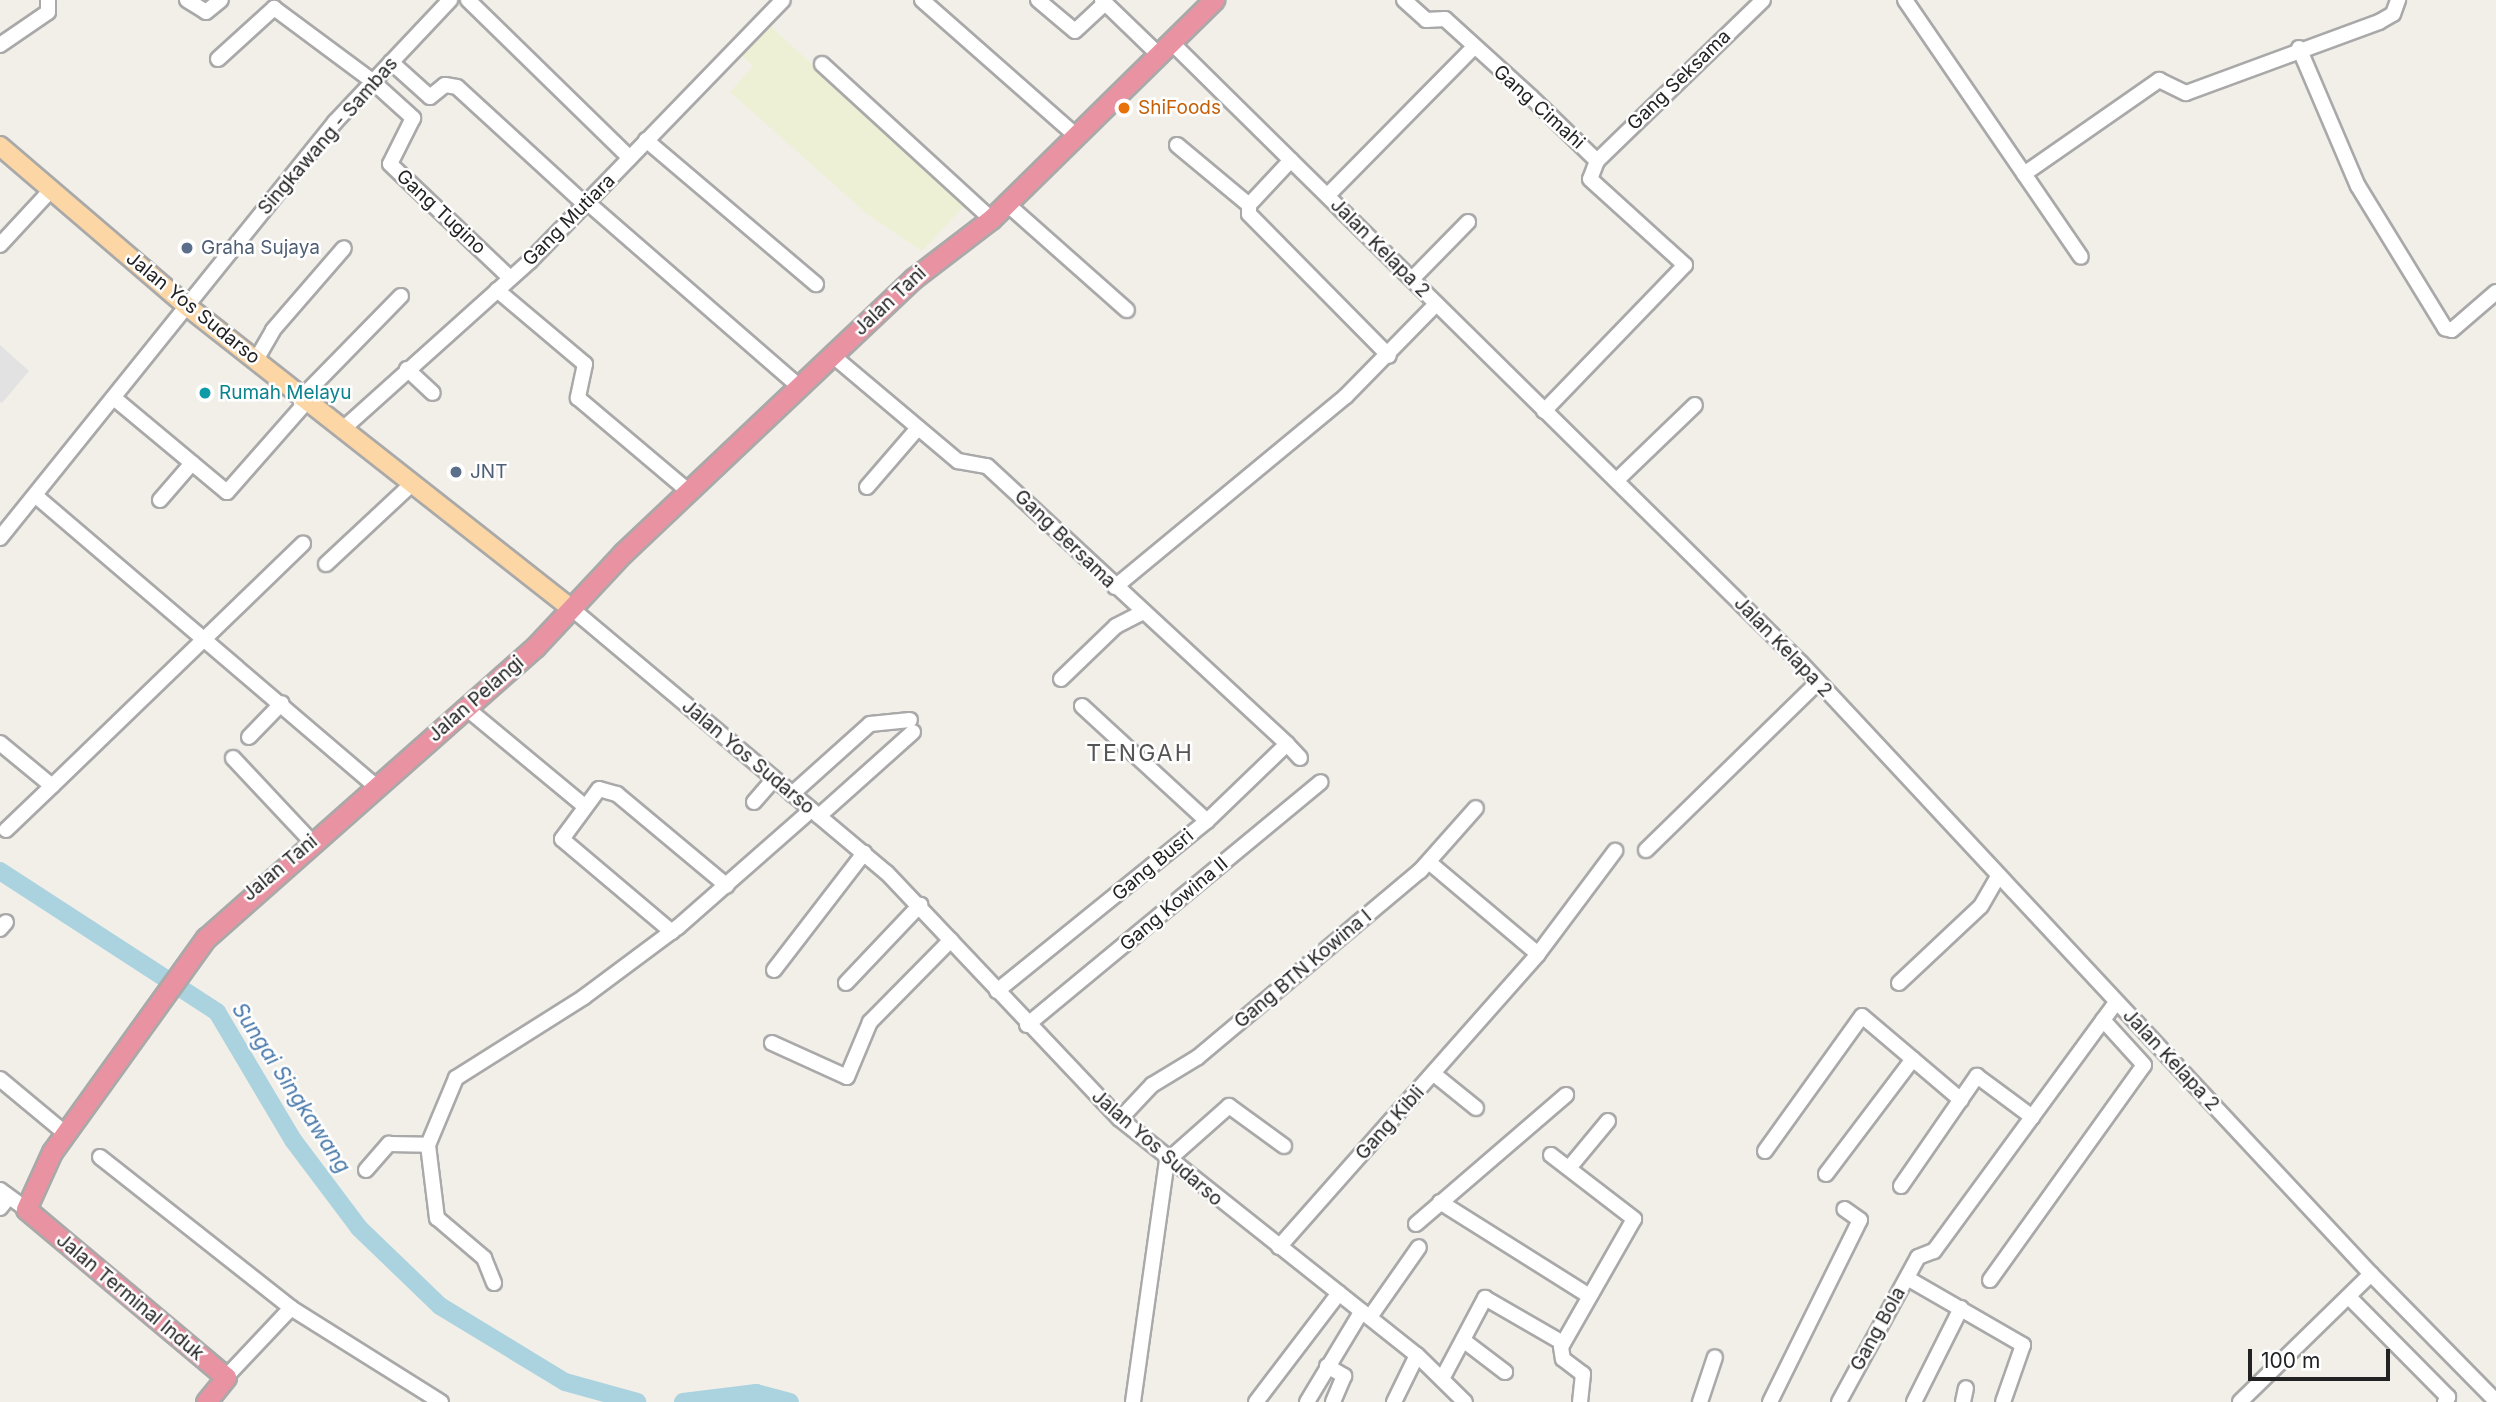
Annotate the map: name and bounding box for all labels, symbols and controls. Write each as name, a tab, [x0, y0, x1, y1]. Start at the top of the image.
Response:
street label: Gang Seksama	[1623, 25, 1735, 135]
street label: Singkawang - Sambas	[253, 53, 403, 219]
street label: Gang Cimahi	[1489, 60, 1589, 154]
place label: ShiFoods	[1138, 97, 1221, 119]
marker: ShiFoods	[1116, 100, 1132, 116]
street label: Gang Tugino	[392, 165, 490, 259]
street label: Gang Mutiara	[518, 169, 620, 271]
street label: Jalan Kelapa 2	[1326, 194, 1434, 302]
place label: Graha Sujaya	[201, 237, 320, 259]
marker: Graha Sujaya	[179, 240, 195, 256]
street label: Jalan Yos Sudarso	[121, 247, 265, 369]
street label: Jalan Tani	[849, 262, 931, 340]
place label: Rumah Melayu	[219, 382, 351, 404]
marker: Rumah Melayu	[197, 385, 213, 401]
place label: JNT	[470, 461, 507, 483]
marker: JNT	[448, 464, 464, 480]
street label: Gang Bersama	[1010, 485, 1120, 593]
street label: Jalan Kelapa 2	[1729, 592, 1837, 702]
street label: Jalan Pelangi	[424, 651, 528, 747]
street label: Jalan Yos Sudarso	[677, 695, 819, 819]
district label: TENGAH	[1087, 739, 1193, 767]
street label: Gang Busri	[1108, 825, 1198, 905]
street label: Jalan Tani	[238, 830, 322, 906]
street label: Gang Kowina II	[1115, 852, 1233, 956]
street label: Gang BTN Kowina I	[1230, 905, 1376, 1033]
water label: Sungai Singkawang	[227, 998, 355, 1178]
street label: Jalan Kelapa 2	[2118, 1004, 2224, 1116]
street label: Gang Kibli	[1351, 1081, 1429, 1165]
street label: Jalan Yos Sudarso	[1087, 1085, 1227, 1211]
street label: Jalan Terminal Induk	[52, 1229, 208, 1365]
street label: Gang Bola	[1846, 1283, 1910, 1375]
scale bar	[2251, 1336, 2393, 1380]
text: 100 m	[2261, 1348, 2320, 1373]

